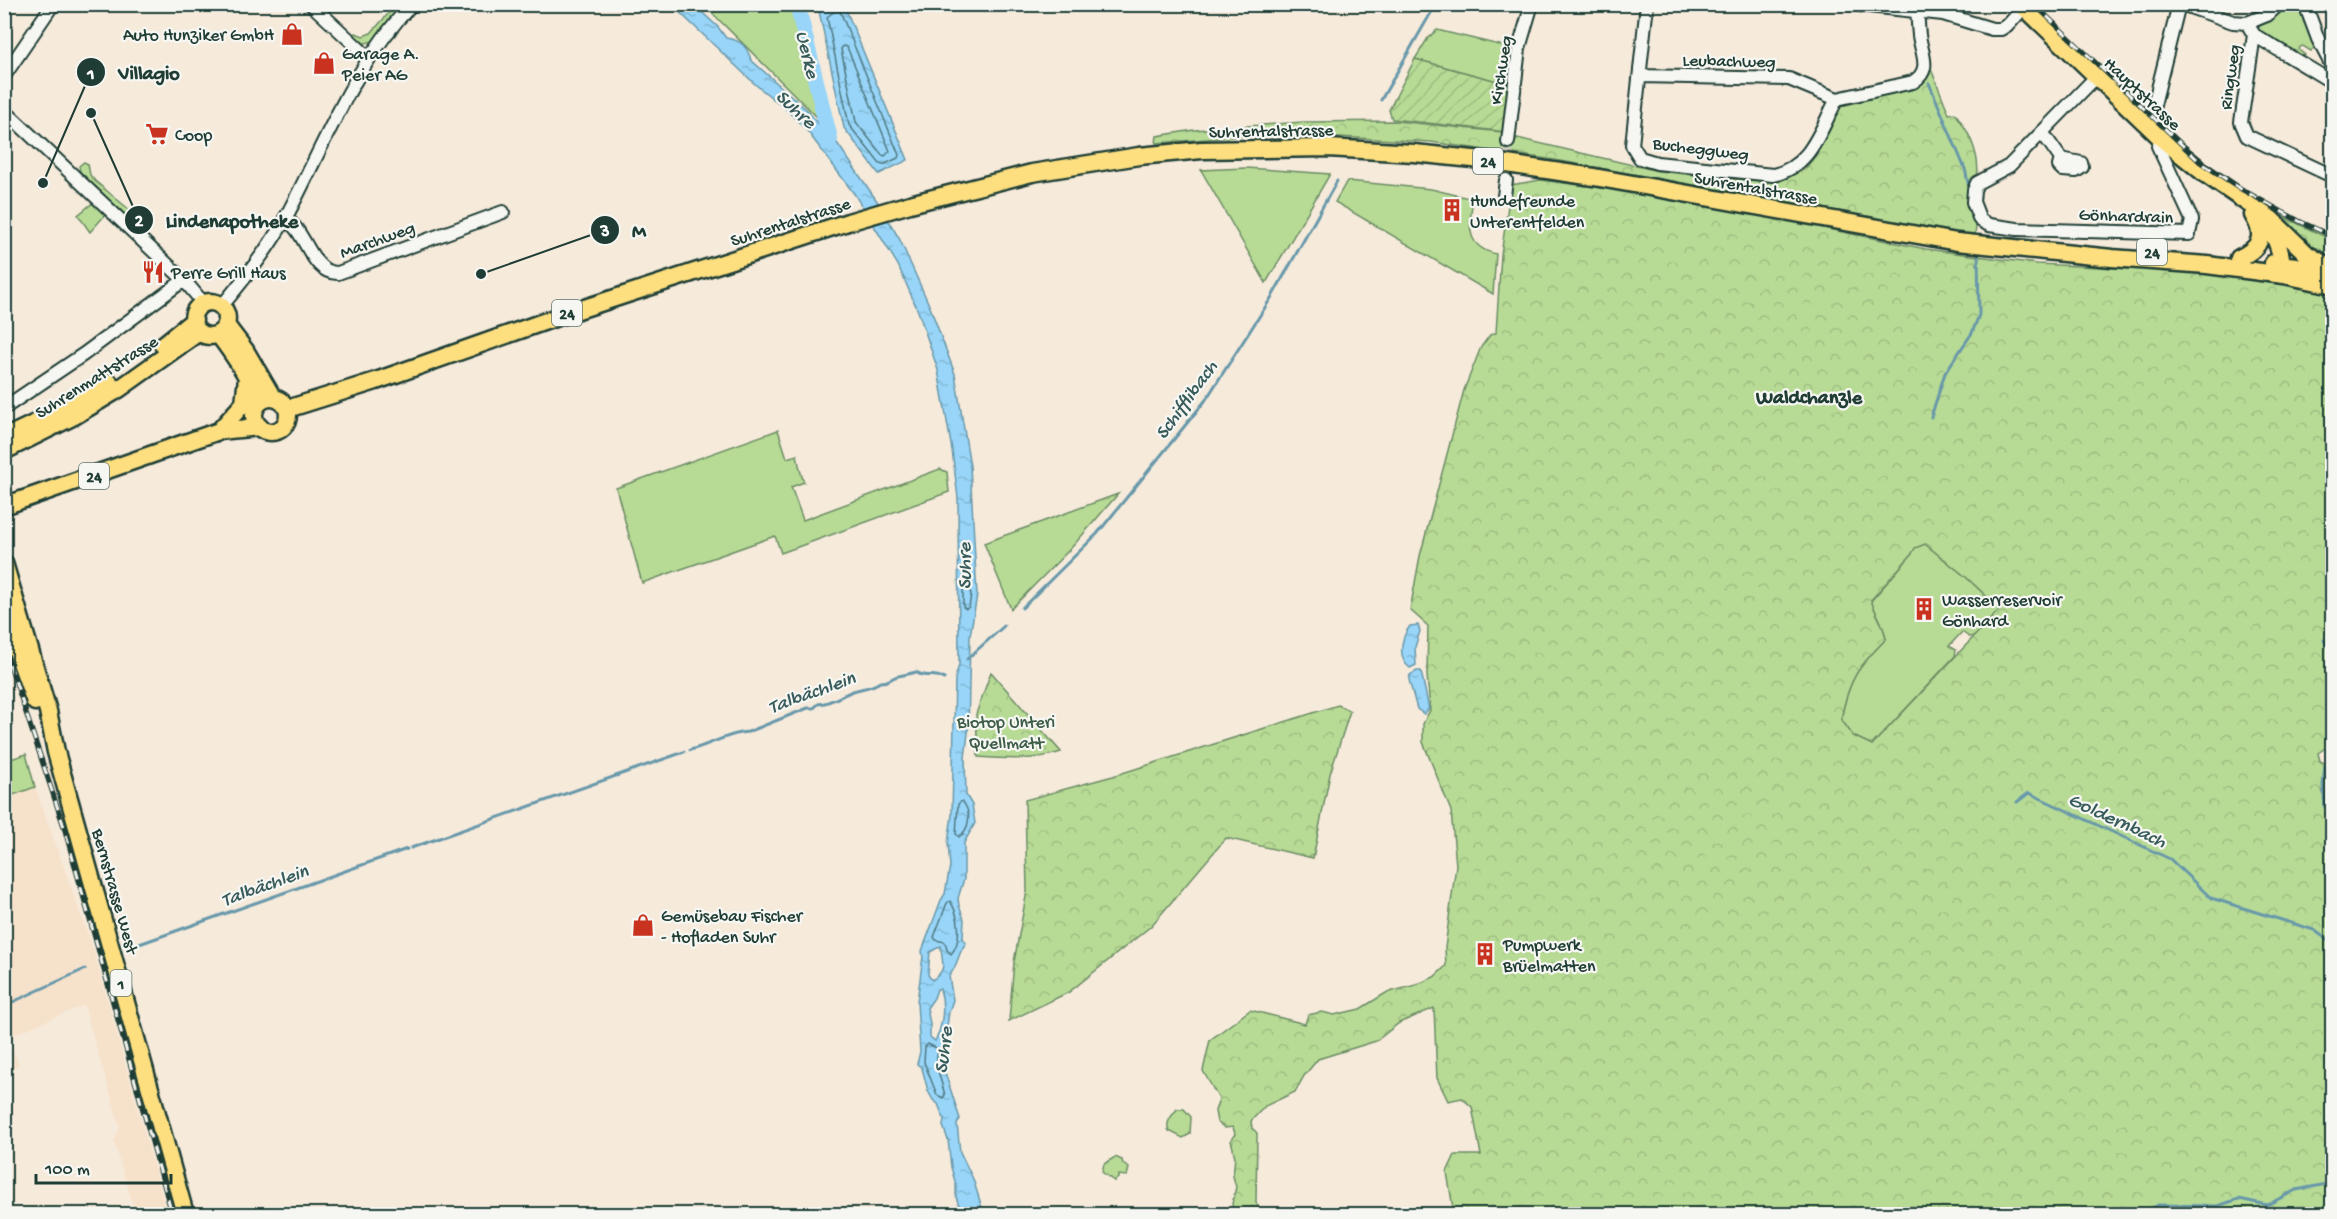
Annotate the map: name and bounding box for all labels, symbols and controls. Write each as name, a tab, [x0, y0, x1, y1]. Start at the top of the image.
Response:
shop icon: Auto Hunziker GmbH	[279, 21, 305, 47]
place label: Auto Hunziker GmbH	[123, 26, 275, 47]
water label: Uerke	[789, 29, 823, 82]
street label: Kirchweg	[1487, 34, 1518, 106]
street label: Ringweg	[2217, 43, 2246, 111]
place label: Garage A. Peier AG	[341, 45, 420, 87]
shop icon: Garage A. Peier AG	[311, 50, 337, 76]
street label: Leubachweg	[1682, 51, 1776, 74]
callout: Villagio	[76, 53, 192, 91]
street label: Hauptstrasse	[2098, 54, 2185, 136]
text: Villagio	[117, 64, 180, 87]
text: 1	[86, 65, 95, 86]
water label: Suhre	[770, 86, 820, 135]
supermarket icon: Coop	[144, 121, 170, 147]
street label: Suhrentalstrasse	[1208, 121, 1334, 144]
place label: Coop	[175, 126, 212, 147]
street label: Bucheggweg	[1650, 134, 1750, 167]
road number: 24	[1473, 148, 1503, 174]
street label: Suhrentalstrasse	[1692, 168, 1820, 211]
place label: Hundefreunde Unterentfelden	[1470, 192, 1585, 234]
street label: Suhrentalstrasse	[728, 194, 854, 253]
building icon: Hundefreunde Unterentfelden	[1439, 197, 1465, 223]
callout: Lindenapotheke	[124, 201, 310, 239]
street label: Gönhardrain	[2078, 205, 2174, 230]
callout: M	[590, 211, 658, 249]
text: 2	[135, 212, 144, 233]
text: Lindenapotheke	[166, 212, 299, 235]
street label: Marchweg	[338, 218, 418, 265]
text: 3	[599, 222, 610, 243]
text: M	[632, 222, 647, 245]
road number: 24	[2137, 239, 2167, 265]
restaurant icon: Perre Grill Haus	[140, 259, 166, 285]
place label: Perre Grill Haus	[170, 264, 287, 285]
road number: 24	[552, 300, 582, 326]
street label: Suhrenmattstrasse	[32, 331, 163, 424]
water label: Schifflibach	[1152, 357, 1224, 445]
district label: Waldchanzle	[1755, 388, 1863, 411]
road number: 24	[79, 463, 109, 489]
water label: Suhre	[955, 542, 978, 589]
place label: Wasserreservoir Gönhard	[1942, 591, 2063, 633]
building icon: Wasserreservoir Gönhard	[1911, 596, 1937, 622]
water label: Talbächlein	[766, 668, 859, 721]
park label: Biotop Unteri Quellmatt	[956, 713, 1055, 755]
water label: Goldernbach	[2064, 790, 2169, 855]
street label: Bernstrasse West	[85, 826, 142, 958]
water label: Talbächlein	[219, 861, 312, 914]
place label: Gemüsebau Fischer - Hofladen Suhr	[661, 907, 804, 949]
shop icon: Gemüsebau Fischer - Hofladen Suhr	[630, 912, 656, 938]
place label: Pumpwerk Brüelmatten	[1502, 936, 1596, 978]
building icon: Pumpwerk Brüelmatten	[1472, 941, 1498, 967]
road number: 1	[110, 970, 132, 996]
water label: Suhre	[931, 1025, 960, 1075]
scale bar	[36, 1147, 171, 1185]
text: 100 m	[44, 1160, 90, 1181]

